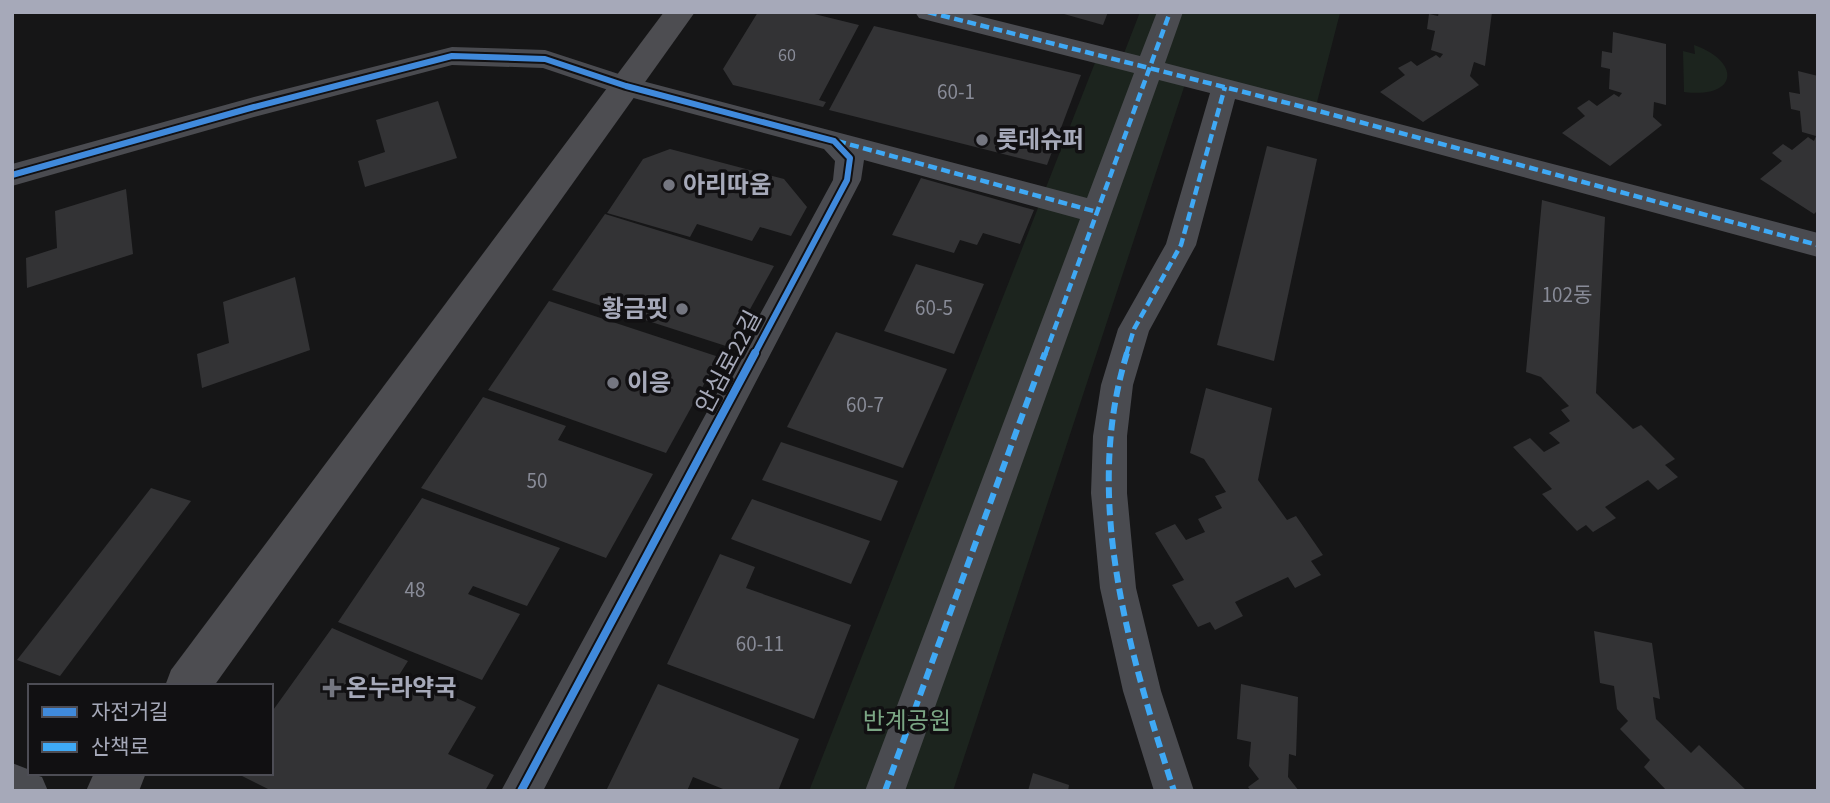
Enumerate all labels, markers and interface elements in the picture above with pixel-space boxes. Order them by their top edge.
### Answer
house number: 60 [778,43,796,68]
house number: 60-1 [937,77,975,107]
place label: 롯데슈퍼 [996,123,1084,158]
marker: 롯데슈퍼 [974,132,990,148]
place label: 아리따움 [683,168,771,203]
marker: 아리따움 [661,177,677,193]
house number: 102동 [1542,280,1592,310]
place label: 황금핏 [602,292,668,327]
house number: 60-5 [915,293,953,323]
marker: 황금핏 [674,301,690,317]
street label: 안심로22길 [687,304,771,420]
place label: 이응 [627,366,671,401]
marker: 이응 [605,375,621,391]
house number: 60-7 [846,390,884,420]
house number: 50 [527,466,547,496]
house number: 48 [405,575,425,605]
house number: 60-11 [736,629,784,659]
place label: 온누라약국 [346,671,456,706]
marker: 온누라약국 [324,680,340,696]
legend [28,684,273,775]
text: 자전거길 [91,697,168,727]
park label: 반계공원 [863,704,951,739]
text: 산책로 [91,732,149,762]

